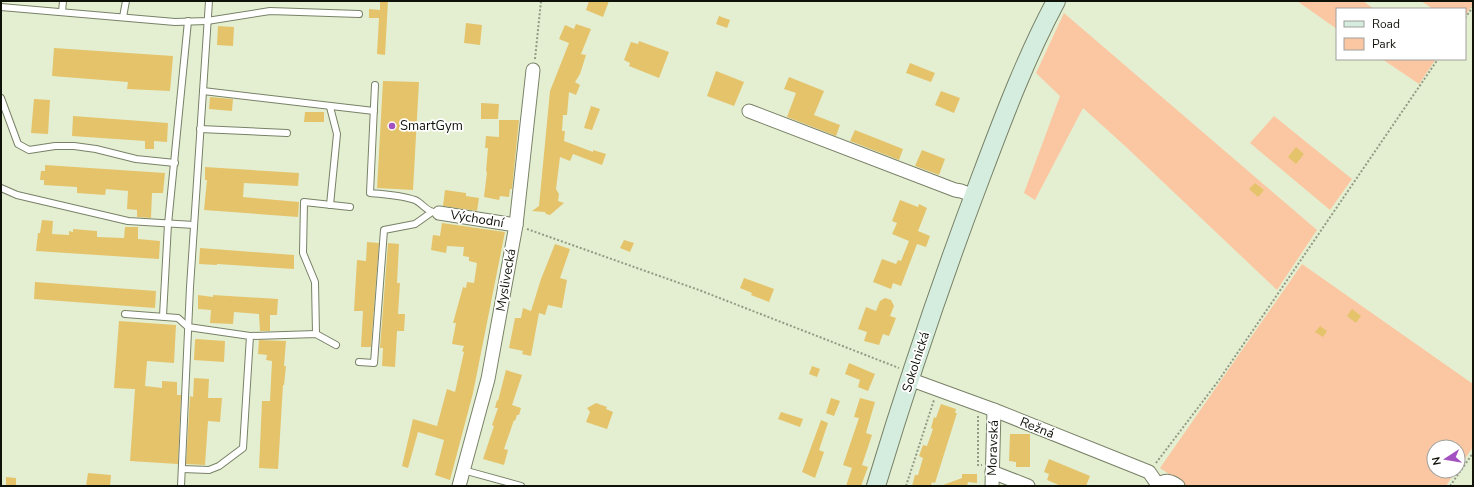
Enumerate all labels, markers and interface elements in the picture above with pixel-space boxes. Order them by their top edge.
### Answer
legend [1336,8,1466,60]
text: Road [1372,16,1400,32]
text: Park [1372,36,1397,52]
place label: SmartGym [400,117,463,135]
marker: SmartGym [387,121,397,131]
street label: Východní [448,206,506,232]
street label: Myslivecká [492,247,520,313]
street label: Sokolnická [898,330,934,394]
street label: Režná [1017,413,1057,443]
street label: Moravská [983,420,1003,476]
north arrow [1426,439,1466,479]
text: N [1429,455,1445,467]

